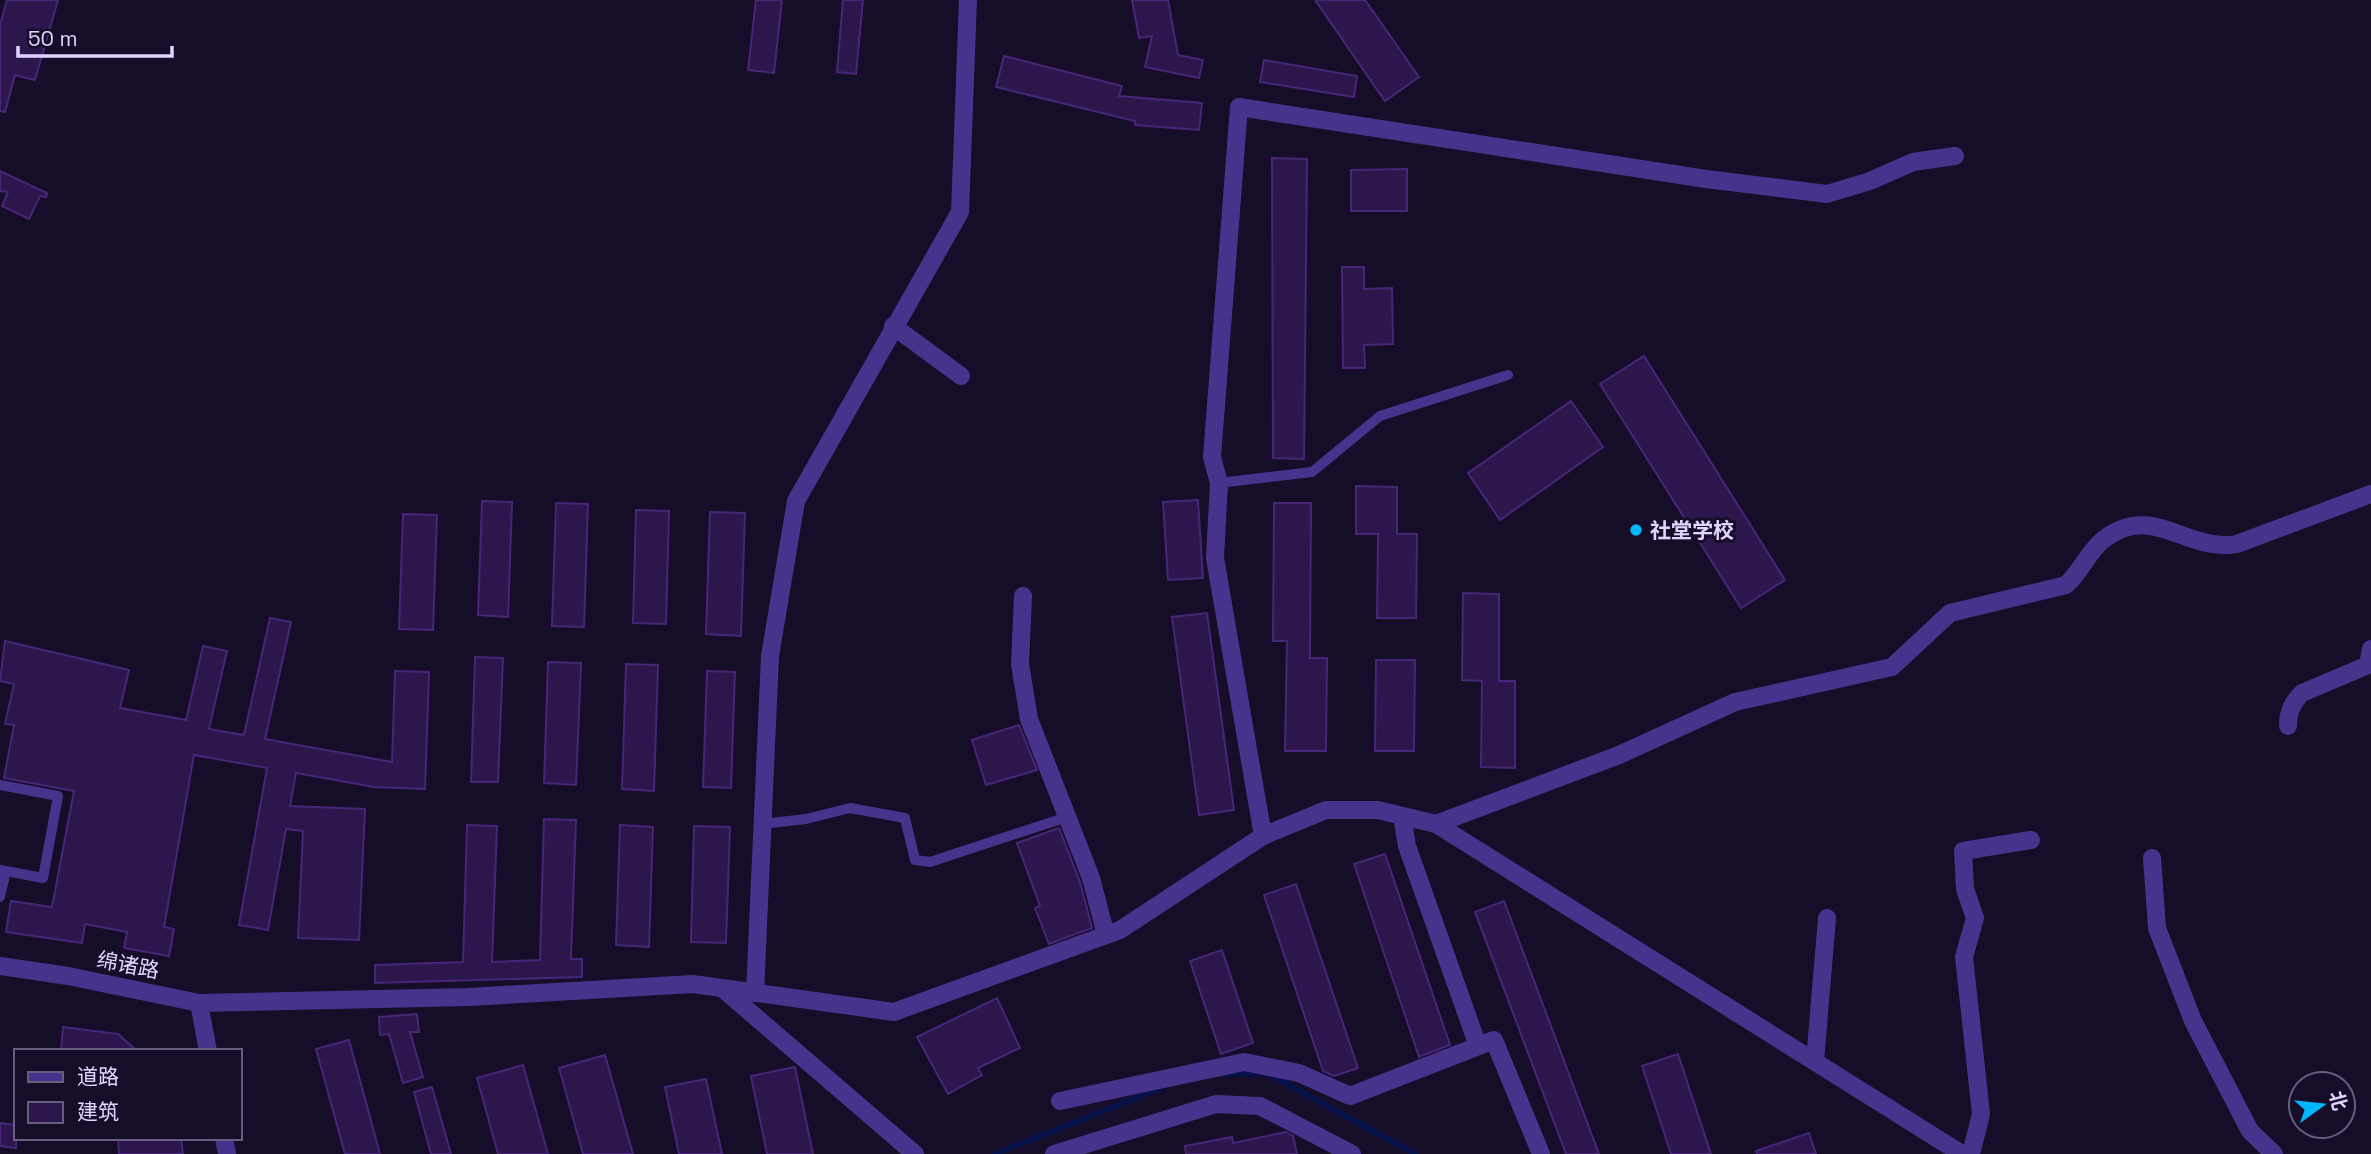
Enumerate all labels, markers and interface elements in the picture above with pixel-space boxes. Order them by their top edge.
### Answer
scale bar [18,14,172,58]
text: 50 m [28,25,78,52]
place label: 社堂学校 [1650,517,1734,544]
marker: 社堂学校 [1628,522,1644,538]
street label: 绵诸路 [95,946,161,984]
legend [14,1049,242,1140]
text: 道路 [77,1063,119,1090]
north arrow [2287,1070,2357,1140]
text: 北 [2323,1088,2352,1113]
text: 建筑 [77,1098,119,1125]

